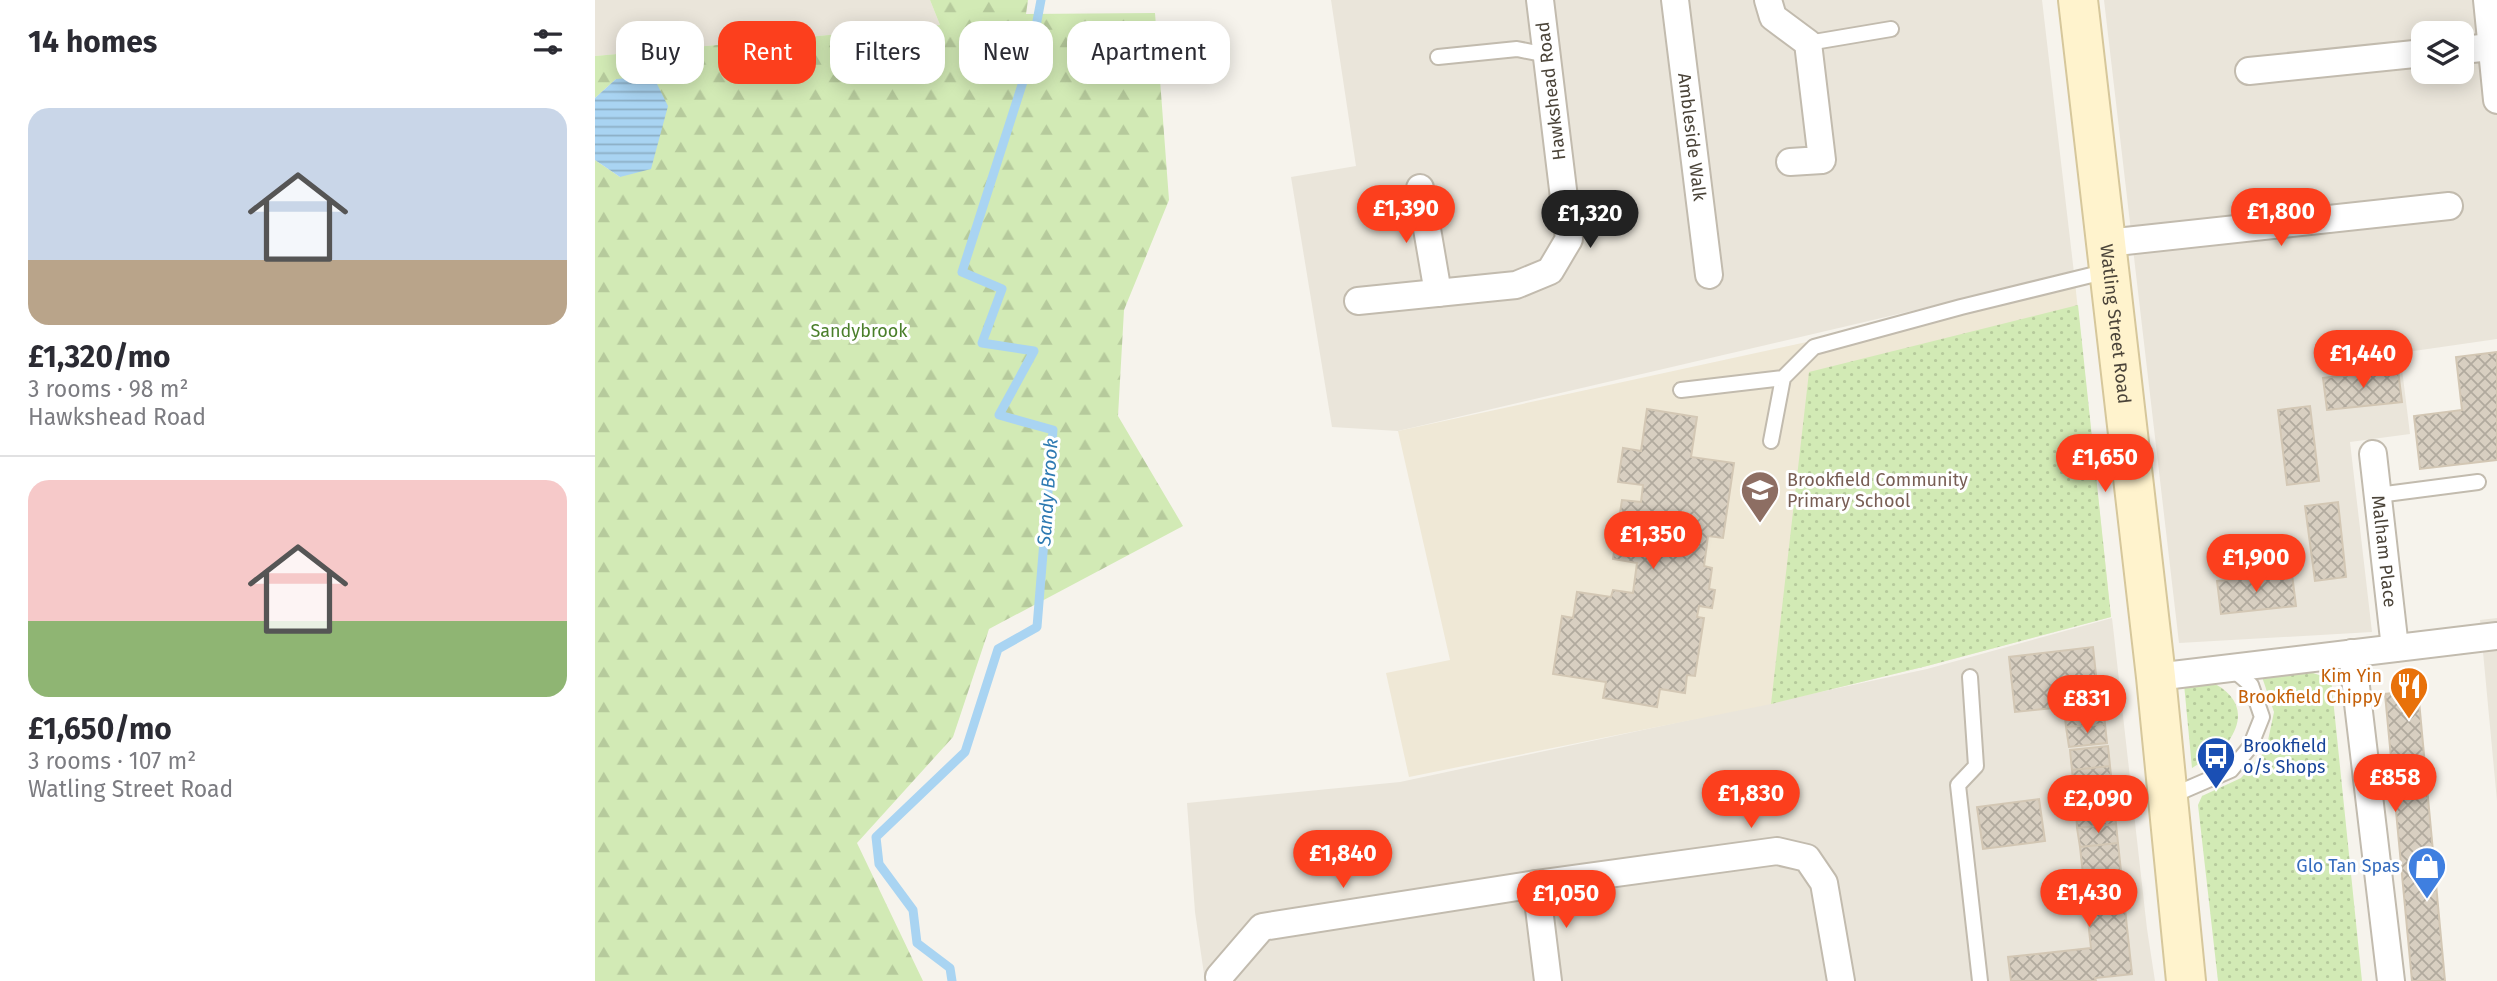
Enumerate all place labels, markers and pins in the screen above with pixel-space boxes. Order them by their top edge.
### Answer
pin: £1,390 [1349,186,1463,245]
pin: £1,800 [2224,188,2338,248]
pin: £1,320 [1533,190,1647,250]
pin: £1,440 [2306,330,2420,390]
pin: £1,650 [2048,434,2162,494]
school or university icon: Brookfield Community Primary School [1739,469,1781,524]
place label: Brookfield Community Primary School [1787,469,1968,512]
pin: £1,350 [1596,512,1710,571]
pin: £1,900 [2199,534,2313,594]
place label: Kim Yin Brookfield Chippy [2238,665,2382,708]
restaurant icon: Kim Yin Brookfield Chippy [2388,665,2430,720]
pin: £831 [2046,676,2128,735]
bus stop icon: Brookfield o/s Shops [2195,735,2237,790]
place label: Brookfield o/s Shops [2243,735,2327,778]
pin: £858 [2354,754,2436,814]
pin: £1,830 [1694,770,1808,830]
pin: £2,090 [2041,776,2155,835]
pin: £1,840 [1286,830,1400,890]
shop icon: Glo Tan Spas [2406,845,2448,900]
place label: Glo Tan Spas [2296,855,2400,877]
pin: £1,050 [1509,870,1623,930]
pin: £1,430 [2032,870,2146,929]

